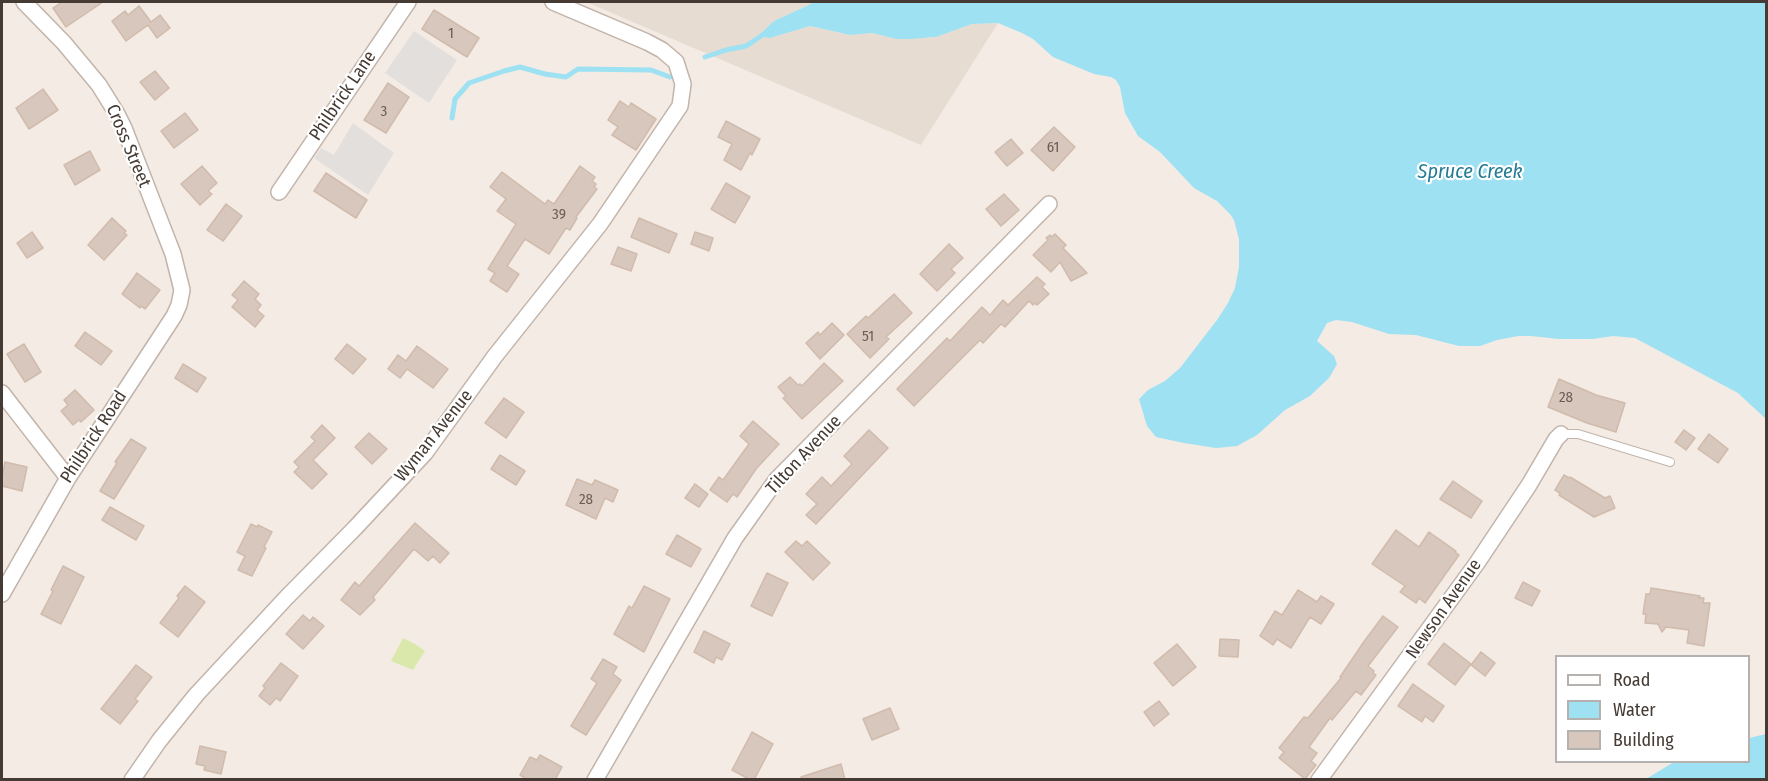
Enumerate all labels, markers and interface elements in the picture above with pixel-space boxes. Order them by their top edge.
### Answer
house number: 1 [448,25,454,43]
street label: Philbrick Lane [305,47,381,145]
street label: Cross Street [101,101,155,191]
house number: 3 [381,103,387,121]
house number: 61 [1047,139,1059,157]
water label: Spruce Creek [1418,160,1522,184]
house number: 39 [552,206,566,224]
house number: 51 [862,328,874,346]
street label: Wyman Avenue [390,386,478,486]
street label: Philbrick Road [56,387,132,487]
house number: 28 [1559,389,1573,407]
street label: Tilton Avenue [762,411,846,499]
house number: 28 [579,491,593,509]
street label: Newson Avenue [1402,555,1486,663]
legend [1555,655,1750,763]
text: Road [1613,669,1650,691]
text: Water [1613,699,1656,721]
text: Building [1613,729,1674,751]

